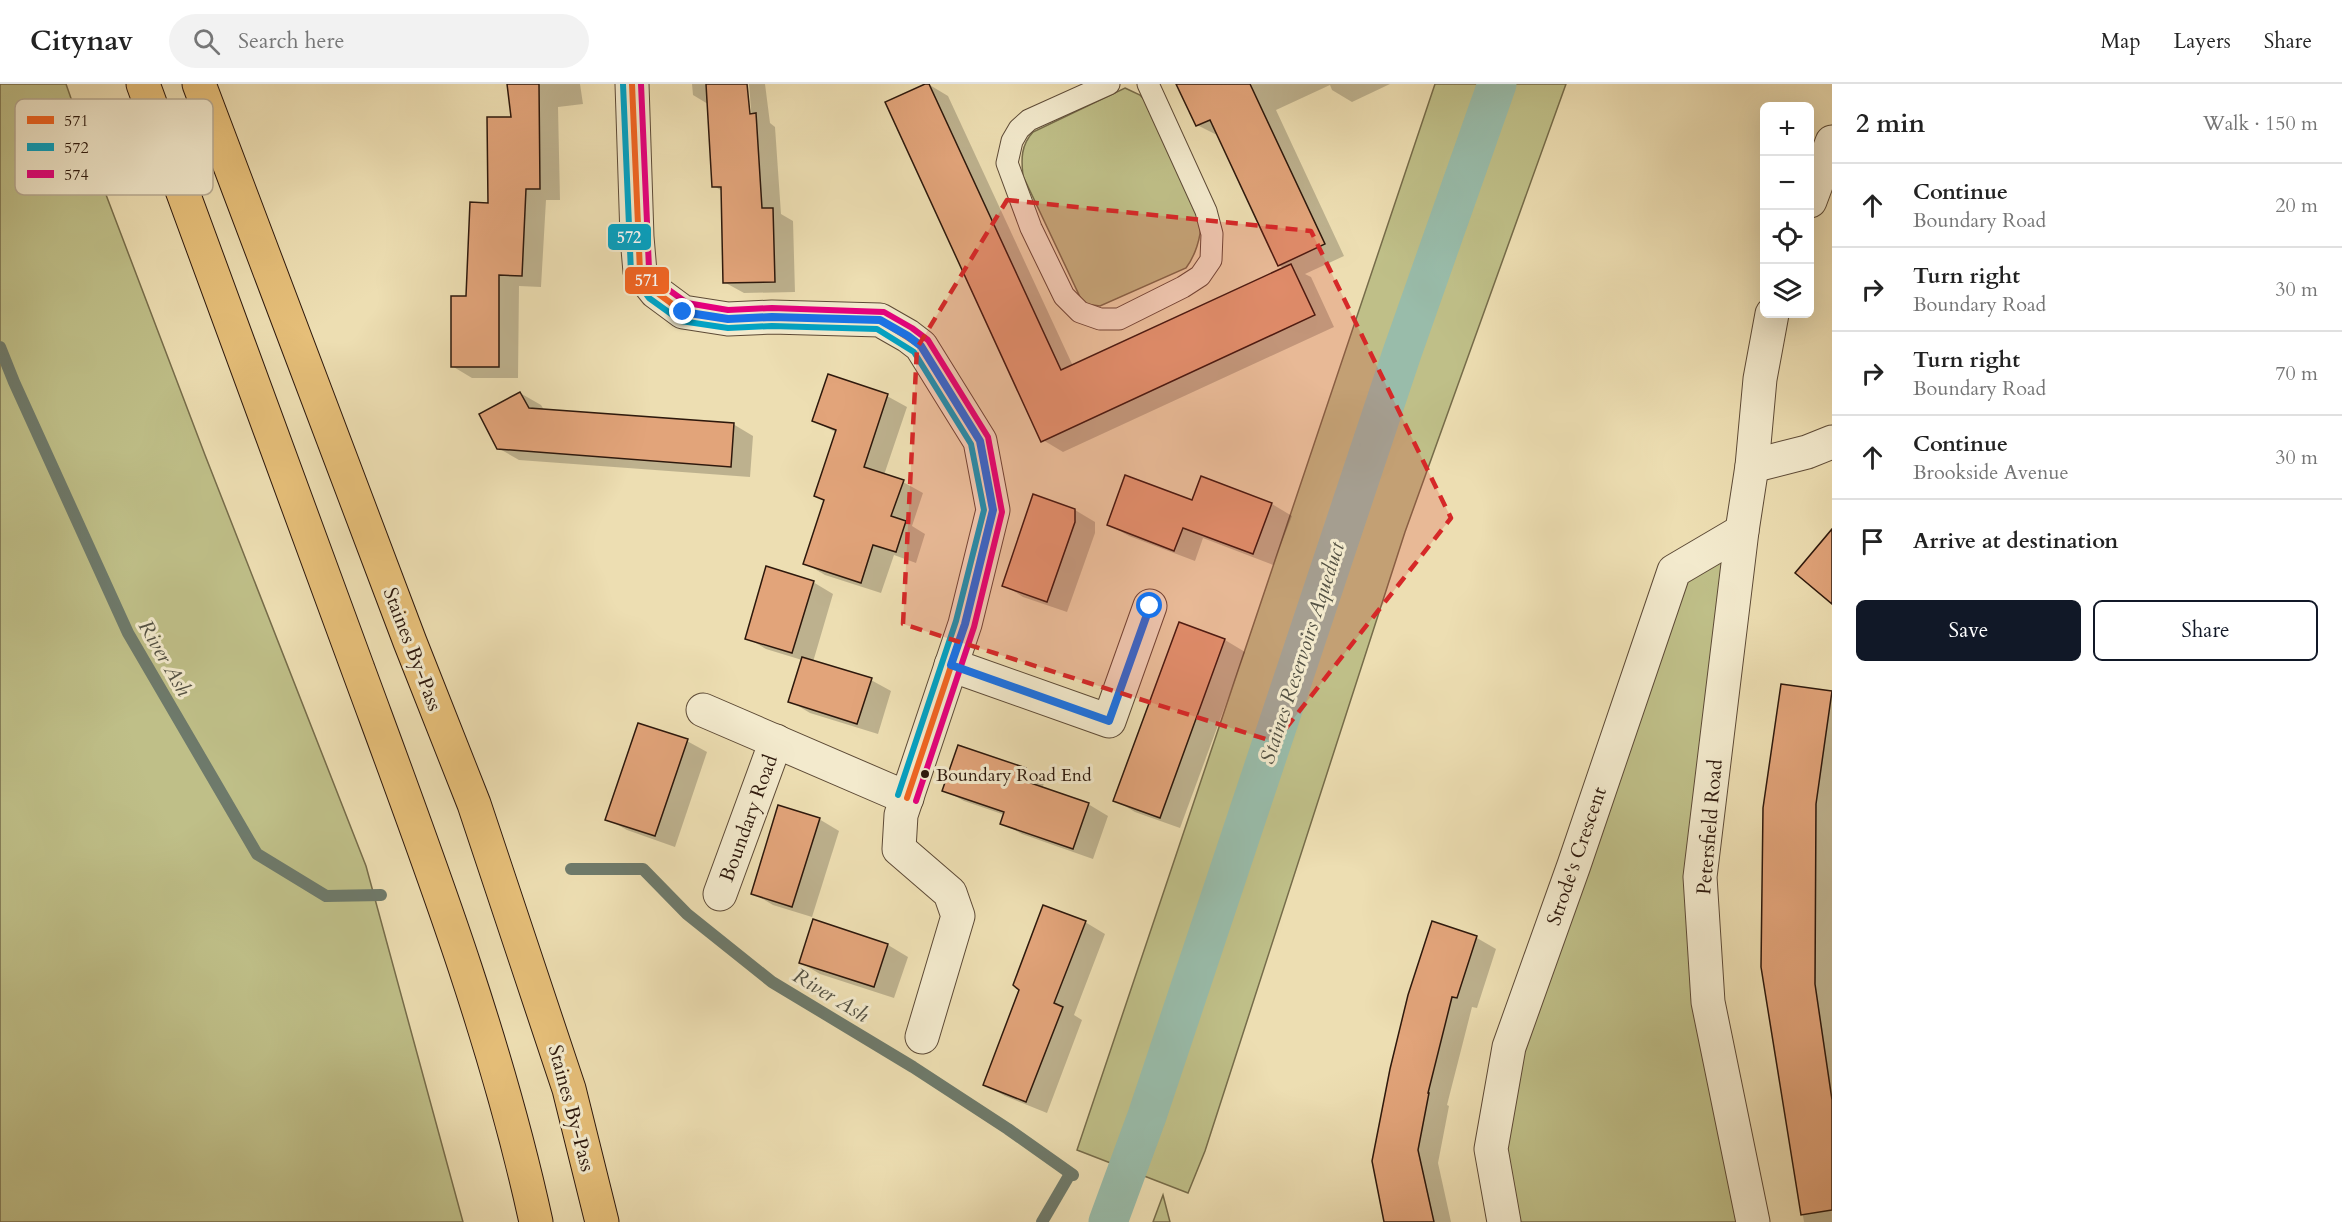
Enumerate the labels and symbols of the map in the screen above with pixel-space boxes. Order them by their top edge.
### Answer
legend [15,99,213,195]
text: 571 [64,110,89,132]
text: 572 [64,137,89,159]
text: 574 [64,164,89,186]
line badge: 572 [607,223,652,251]
text: 572 [617,227,641,249]
line badge: 571 [624,266,670,295]
text: 571 [635,270,659,292]
route end [669,298,695,324]
water label: Staines Reservoirs Aqueduct [1253,538,1352,768]
street label: Staines By-Pass [377,584,448,715]
route start [1136,592,1162,618]
water label: River Ash [131,615,198,702]
street label: Boundary Road [713,751,784,885]
street label: Petersfield Road [1690,758,1729,896]
place label: Boundary Road End [936,763,1092,788]
marker: Boundary Road End [919,768,931,780]
street label: Strode's Crescent [1540,783,1613,929]
water label: River Ash [787,961,874,1029]
street label: Staines By-Pass [542,1042,601,1174]

